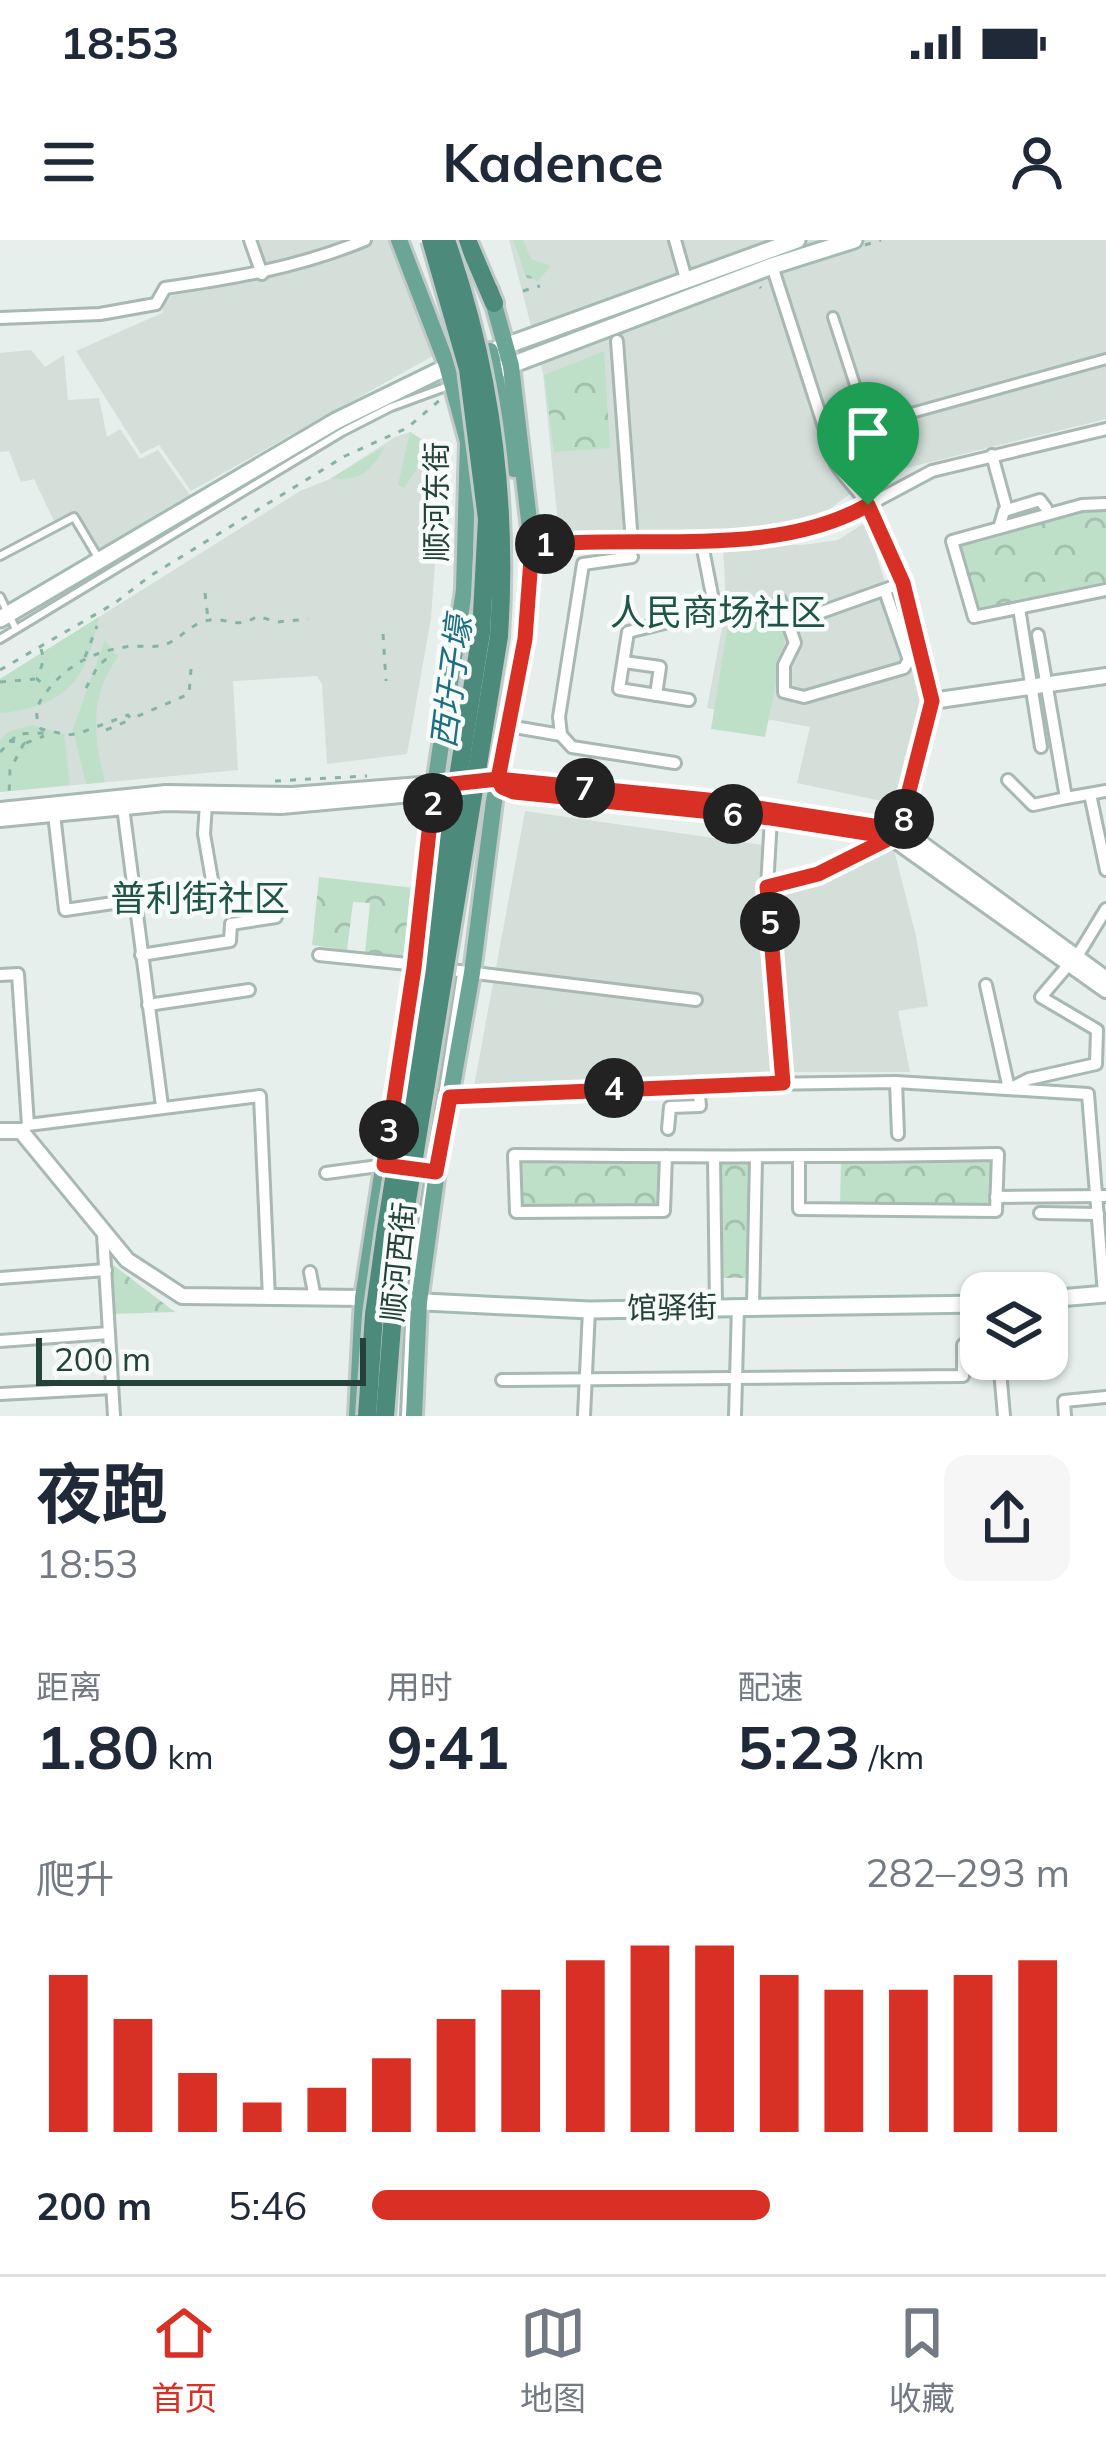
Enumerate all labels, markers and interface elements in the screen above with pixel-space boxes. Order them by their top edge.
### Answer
text: 18:53 [60,14,179,70]
text: Kadence [442,128,664,196]
icon: menu [36,129,102,195]
icon: person [1004,129,1070,195]
pin [817,382,919,505]
icon: arrive [835,400,901,466]
street label: 顺河东街 [417,442,455,562]
pin: 1 [515,514,575,574]
text: 1 [535,523,555,564]
district label: 人民商场社区 [610,589,826,634]
water label: 西圩子壕 [422,609,480,750]
pin: 7 [555,758,615,818]
text: 7 [575,767,595,808]
pin: 2 [403,773,463,833]
text: 2 [423,782,443,823]
pin: 6 [703,784,763,844]
pin: 8 [874,789,934,849]
text: 6 [723,793,743,834]
text: 8 [894,798,914,839]
district label: 普利街社区 [110,875,290,920]
pin: 5 [740,892,800,952]
text: 5 [760,901,780,942]
pin: 4 [584,1058,644,1118]
text: 4 [604,1067,624,1108]
pin: 3 [359,1100,419,1160]
text: 3 [379,1109,399,1150]
street label: 顺河西街 [373,1200,423,1324]
map controls [960,1272,1068,1380]
button: layers [960,1272,1068,1380]
street label: 馆驿街 [627,1287,717,1327]
scale bar [36,1332,366,1385]
text: 200 m [54,1338,151,1379]
text: 夜跑 [36,1452,168,1535]
button: share [944,1455,1070,1581]
text: 18:53 [36,1539,139,1588]
text: 距离 [36,1666,102,1707]
text: 用时 [387,1666,453,1707]
text: 配速 [737,1666,803,1707]
text: 1.80 [36,1709,159,1784]
text: 9:41 [387,1709,510,1784]
text: 5:23 [737,1709,860,1784]
text: km [159,1736,213,1777]
text: /km [860,1736,924,1777]
text: 282–293 m [865,1848,1070,1897]
text: 爬升 [36,1854,114,1903]
text: 200 m [36,2181,152,2230]
text: 5:46 [228,2181,307,2230]
tab: 首页 [151,2300,217,2420]
tab: 地图 [520,2300,586,2420]
tab: 收藏 [889,2300,955,2420]

